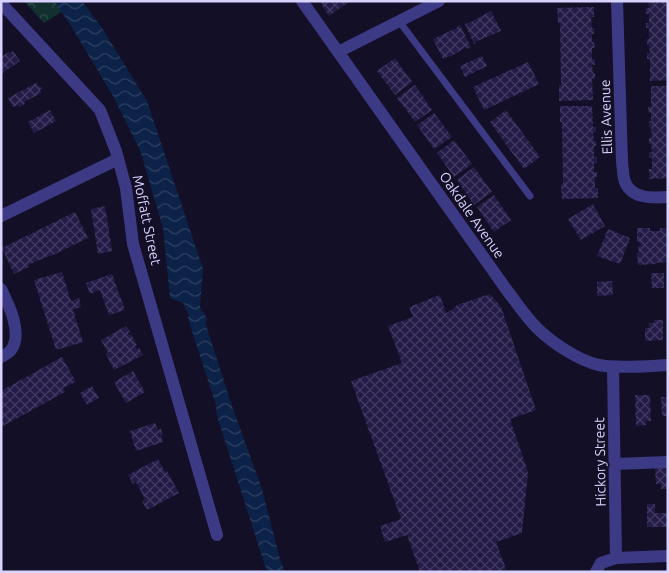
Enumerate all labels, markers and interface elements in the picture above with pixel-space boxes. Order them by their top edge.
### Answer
street label: Ellis Avenue [597,79,615,155]
street label: Oakdale Avenue [436,169,508,261]
street label: Moffatt Street [130,174,164,267]
street label: Hickory Street [591,417,609,507]

